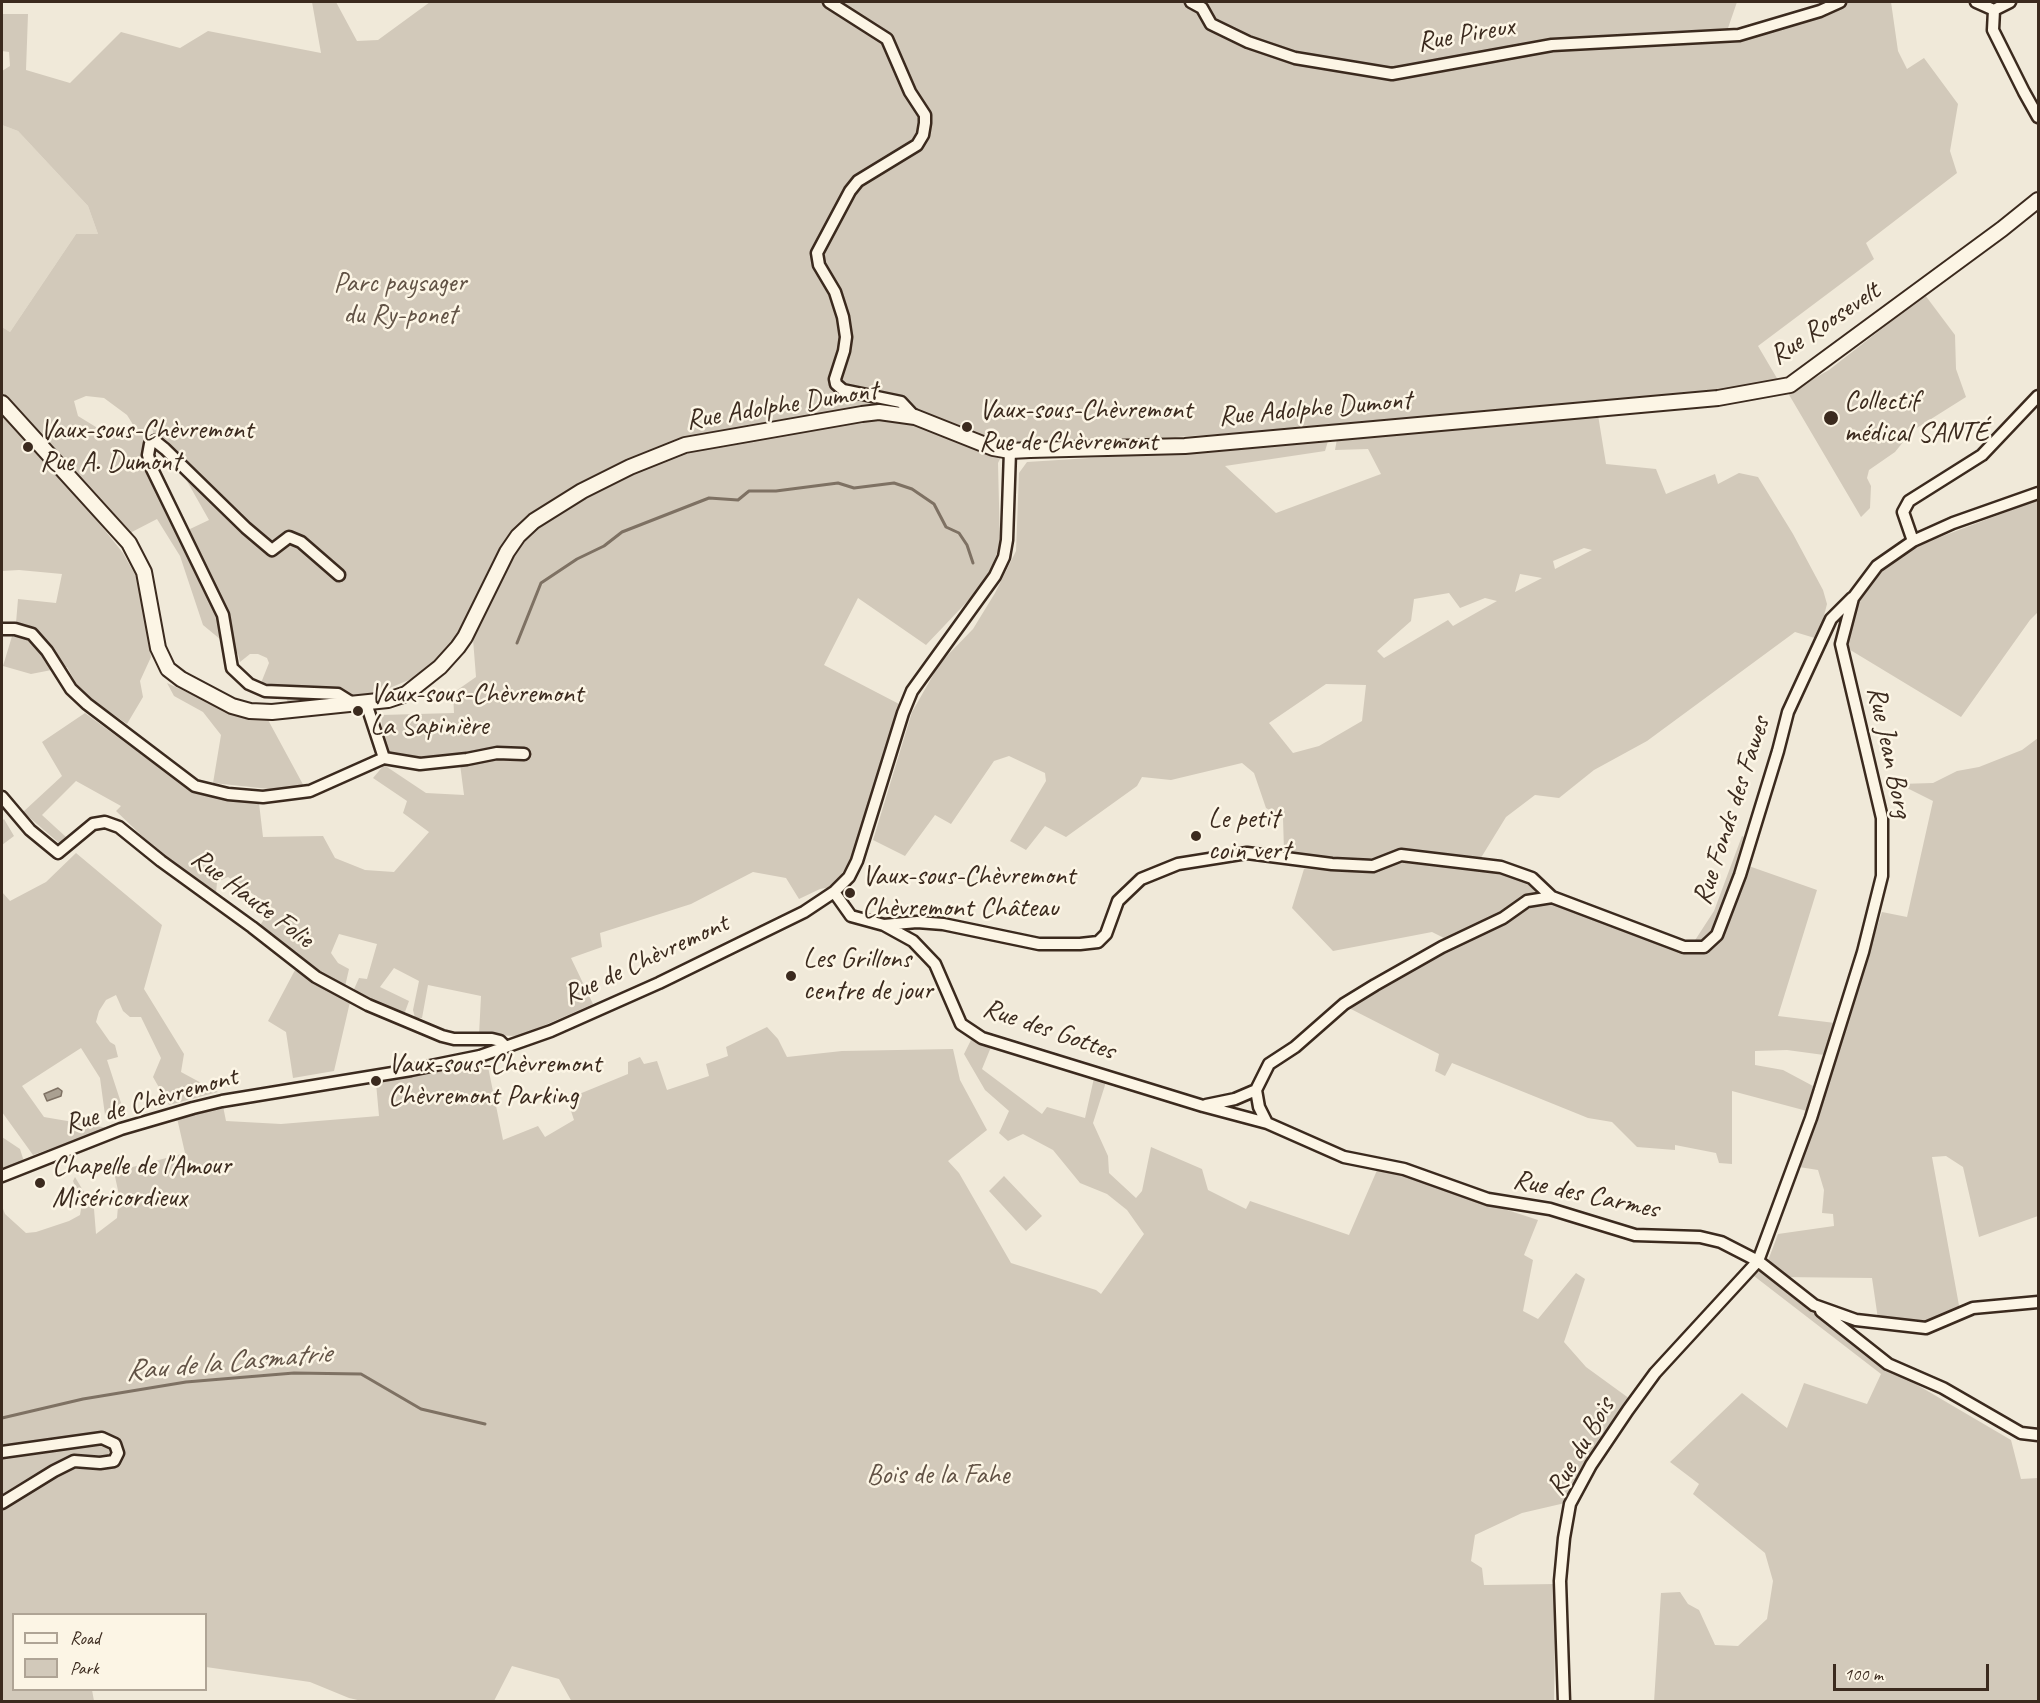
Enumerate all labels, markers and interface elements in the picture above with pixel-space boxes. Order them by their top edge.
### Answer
street label: Rue Pireux [1415,10,1517,60]
park label: Parc paysager du Ry-ponet [333,267,467,333]
street label: Rue Roosevelt [1763,275,1887,373]
street label: Rue Adolphe Dumont [684,374,880,438]
street label: Rue Adolphe Dumont [1217,384,1413,434]
place label: Collectif médical SANTÉ [1844,385,1989,451]
place label: Vaux-sous-Chèvremont Rue de Chèvremont [979,394,1192,460]
marker: Collectif médical SANTÉ [1822,409,1840,427]
place label: Vaux-sous-Chèvremont Rue A. Dumont [40,414,253,480]
marker: Vaux-sous-Chèvremont Rue de Chèvremont [960,420,974,434]
marker: Vaux-sous-Chèvremont Rue A. Dumont [21,440,35,454]
place label: Vaux-sous-Chèvremont La Sapinière [370,678,583,744]
street label: Rue Jean Borg [1859,684,1919,820]
marker: Vaux-sous-Chèvremont La Sapinière [351,704,365,718]
street label: Rue Fonds des Fawes [1686,713,1778,909]
place label: Le petit coin vert [1208,803,1290,869]
marker: Le petit coin vert [1189,829,1203,843]
street label: Rue Haute Folie [184,842,320,956]
place label: Vaux-sous-Chèvremont Chèvremont Château [862,860,1075,926]
marker: Vaux-sous-Chèvremont Chèvremont Château [843,886,857,900]
street label: Rue de Chèvremont [558,907,734,1013]
place label: Les Grillons centre de jour [803,943,933,1009]
marker: Les Grillons centre de jour [784,969,798,983]
street label: Rue des Gottes [978,992,1120,1068]
place label: Vaux-sous-Chèvremont Chèvremont Parking [388,1048,601,1114]
street label: Rue de Chèvremont [61,1060,241,1142]
marker: Vaux-sous-Chèvremont Chèvremont Parking [369,1074,383,1088]
place label: Chapelle de l'Amour Miséricordieux [52,1150,231,1216]
street label: Rue des Carmes [1510,1163,1662,1227]
marker: Chapelle de l'Amour Miséricordieux [33,1176,47,1190]
water label: Rau de la Casmatrie [124,1336,332,1390]
street label: Rue du Bois [1540,1392,1622,1502]
park label: Bois de la Fahe [867,1459,1009,1493]
legend [12,1613,207,1691]
text: Road [70,1627,100,1649]
scale bar [1836,1652,1992,1690]
text: Park [70,1657,99,1679]
text: 100 m [1844,1663,1883,1685]

